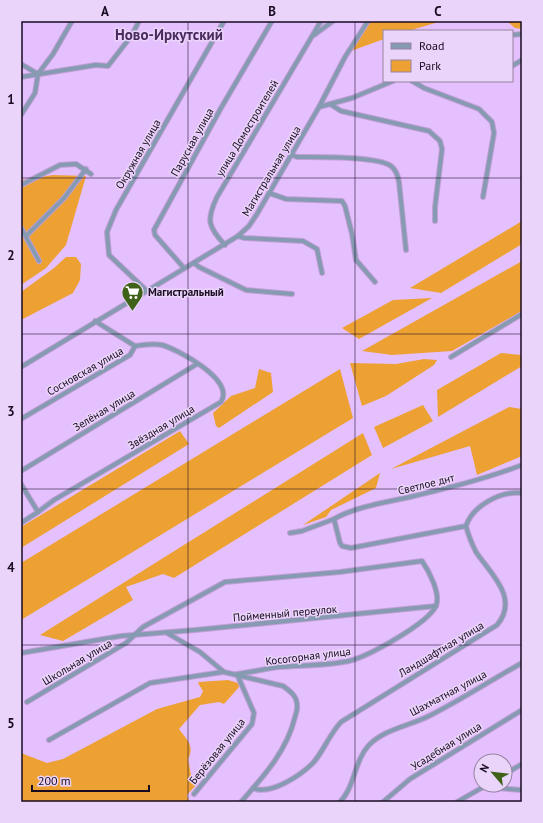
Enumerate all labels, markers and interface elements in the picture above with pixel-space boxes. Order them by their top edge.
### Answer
text: A [101,3,109,20]
text: B [268,3,276,20]
text: C [434,3,442,20]
district label: Ново-Иркутский [115,25,223,44]
legend [383,30,513,82]
text: Road [419,38,444,53]
text: Park [419,58,441,73]
street label: улица Домостроителей [213,77,281,179]
text: 1 [7,91,15,108]
street label: Парусная улица [167,105,217,179]
street label: Окружная улица [112,116,164,192]
street label: Магистральная улица [238,123,304,219]
text: 2 [7,247,15,264]
supermarket icon: Магистральный [119,279,145,312]
place label: Магистральный [148,285,224,299]
street label: Сосновская улица [44,343,126,399]
street label: Зелёная улица [70,386,138,434]
street label: Звёздная улица [125,402,197,452]
text: 3 [7,403,15,420]
street label: Светлое днт [396,470,456,498]
text: 4 [7,559,15,576]
street label: Пойменный переулок [232,601,338,625]
street label: Ландшафтная улица [395,618,486,680]
street label: Школьная улица [40,636,114,688]
street label: Косогорная улица [265,644,351,668]
street label: Шахматная улица [407,667,489,719]
text: 5 [7,715,15,732]
street label: Берёзовая улица [186,715,248,787]
street label: Усадебная улица [408,719,484,773]
north arrow [473,753,513,793]
text: N [476,762,492,775]
scale bar [32,767,149,793]
text: 200 m [38,773,71,788]

